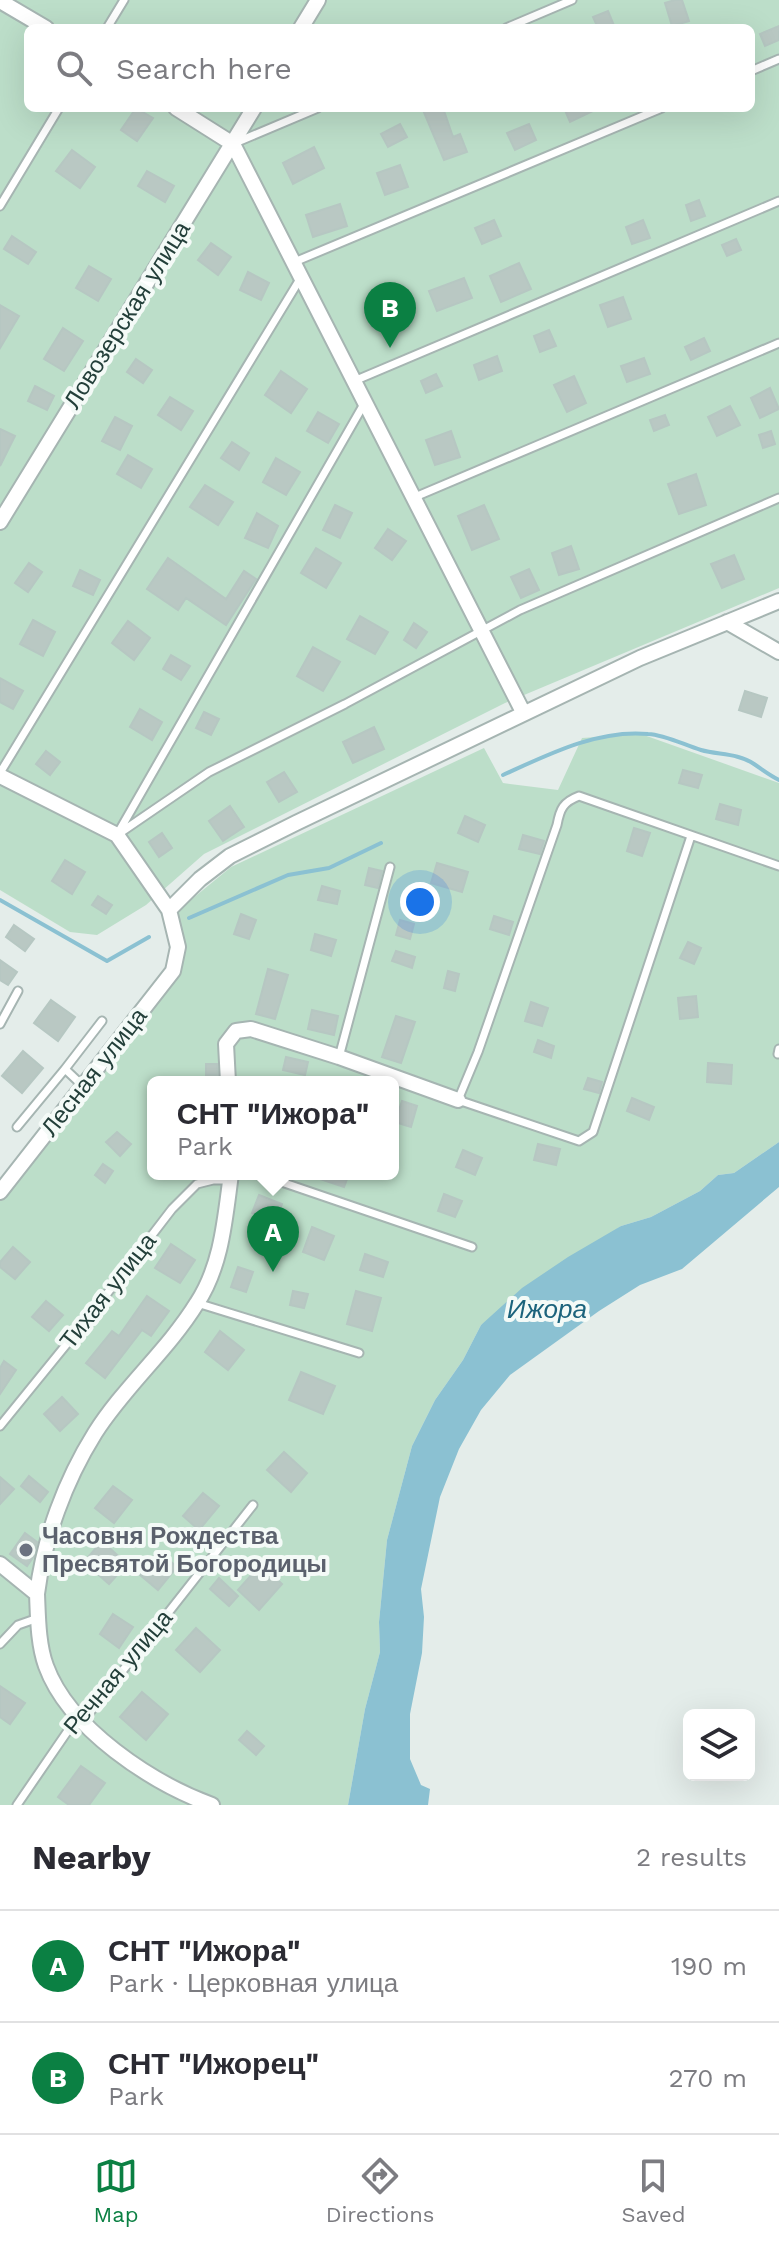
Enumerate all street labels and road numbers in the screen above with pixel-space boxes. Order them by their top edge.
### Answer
street label: Ловозерская улица [58,216,196,414]
street label: Лесная улица [35,1002,153,1142]
street label: Тихая улица [54,1227,162,1354]
street label: Речная улица [58,1604,179,1740]

